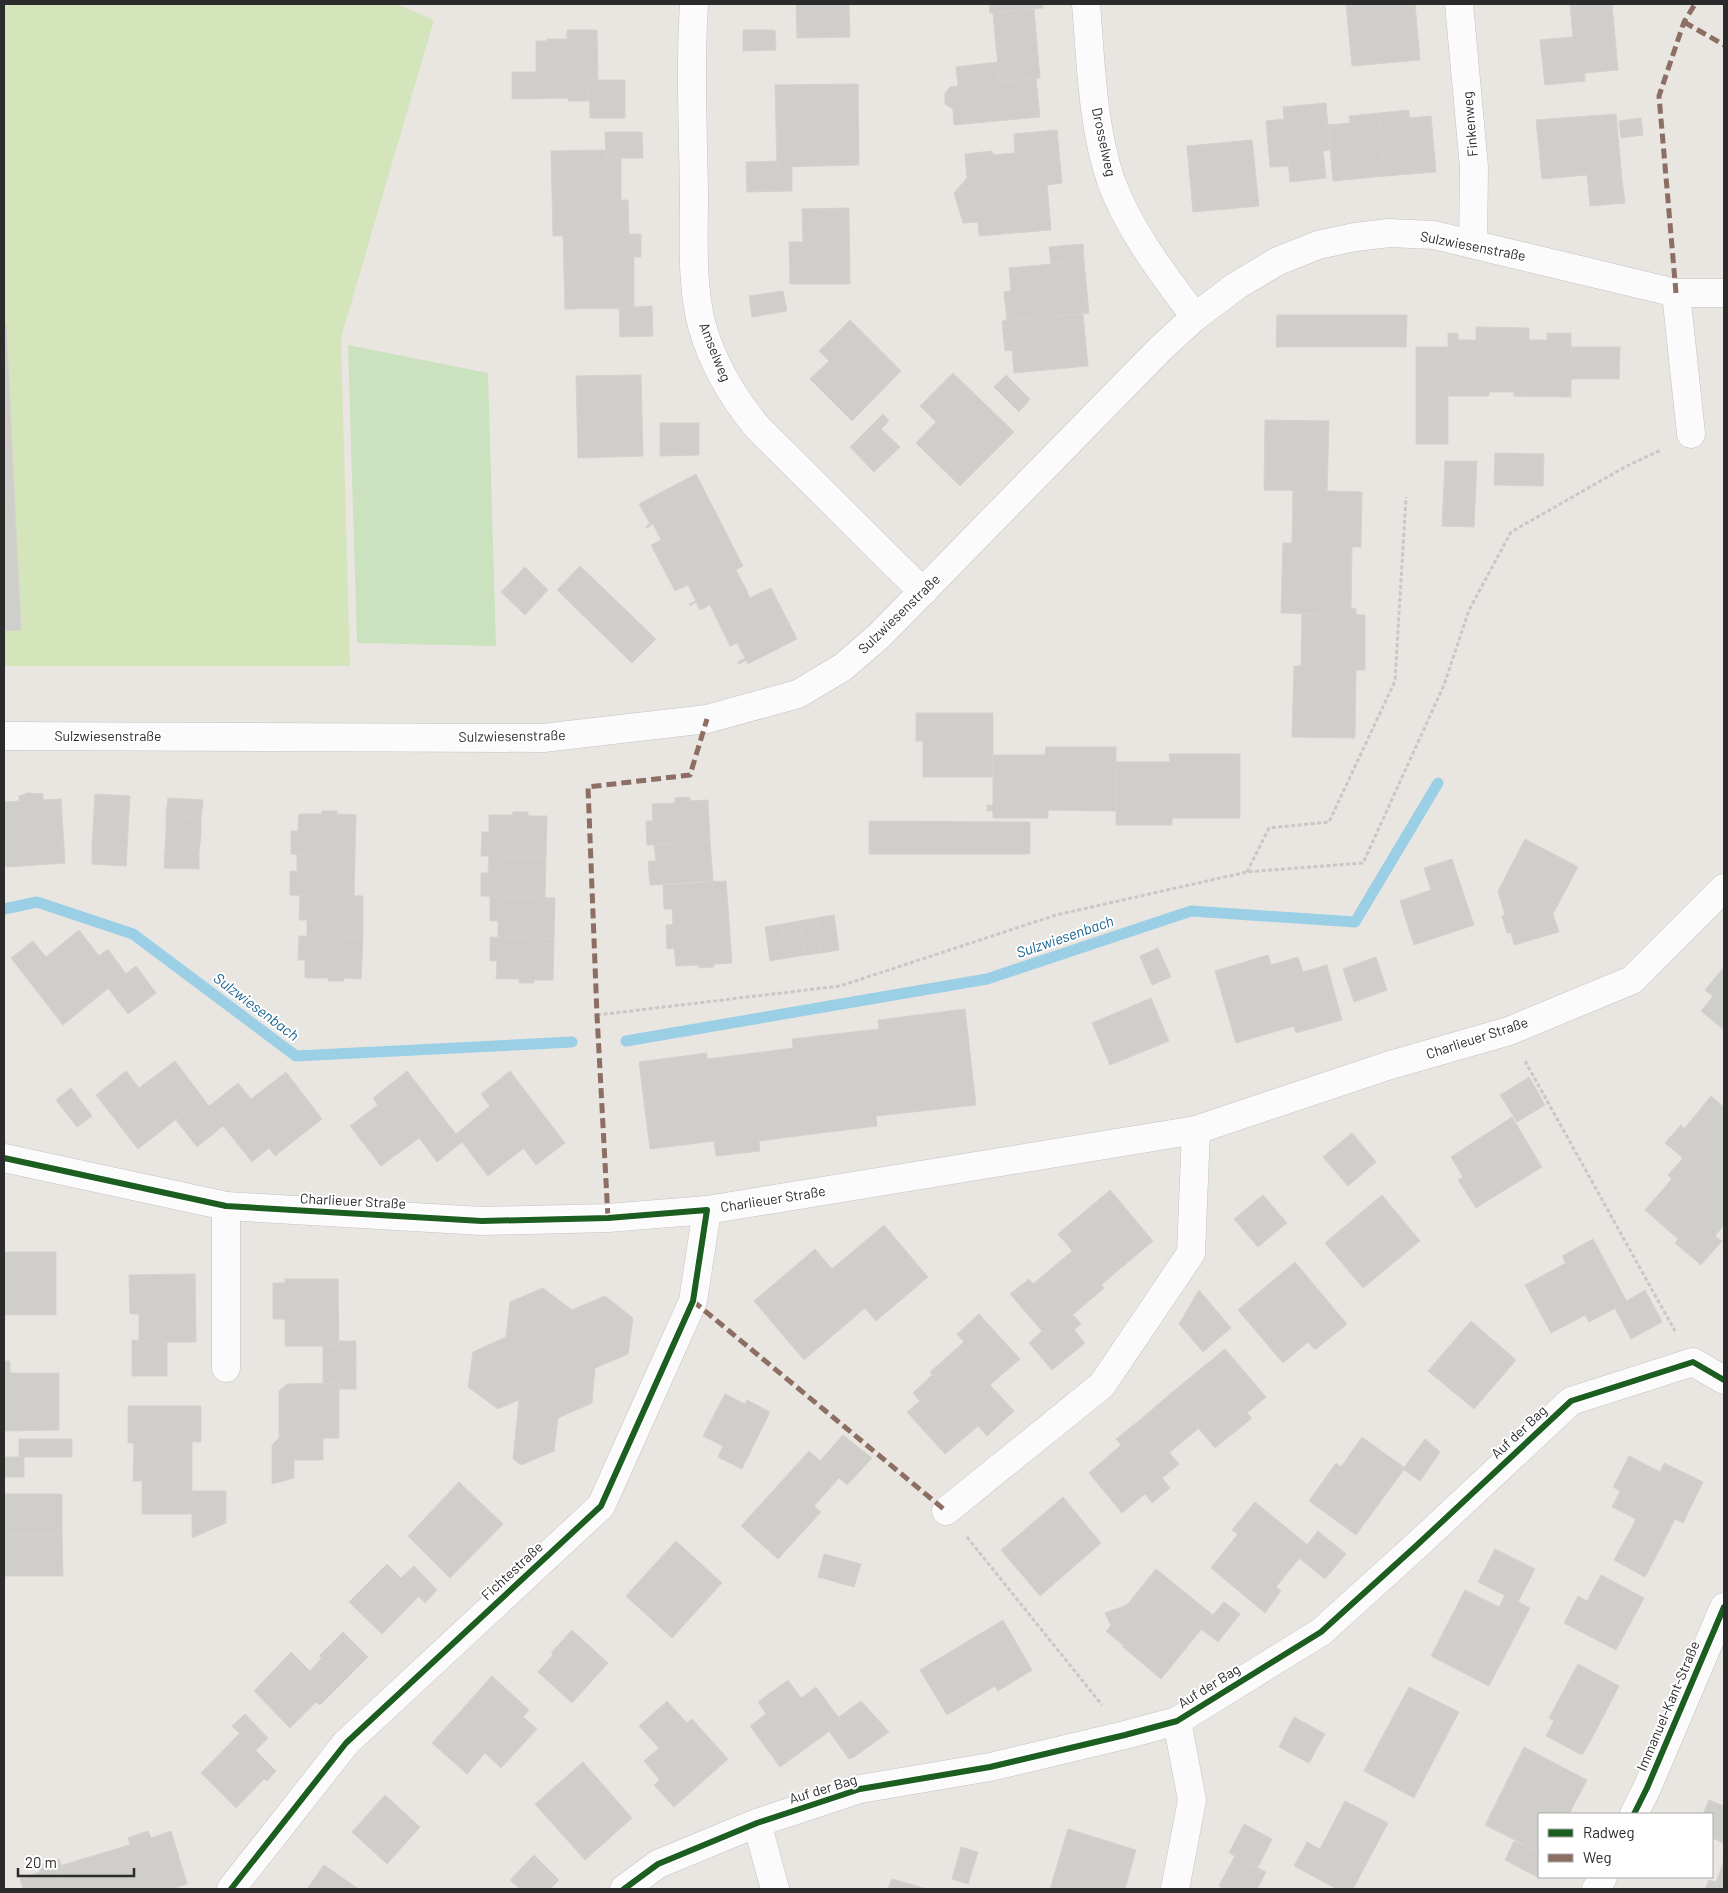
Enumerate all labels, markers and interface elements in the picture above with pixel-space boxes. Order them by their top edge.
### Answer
street label: Finkenweg [1458,91,1481,157]
street label: Drosselweg [1089,106,1120,178]
street label: Sulzwiesenstraße [1419,227,1527,264]
street label: Amselweg [696,320,735,384]
street label: Sulzwiesenstraße [854,570,943,657]
street label: Sulzwiesenstraße [458,726,566,745]
street label: Sulzwiesenstraße [54,727,162,744]
water label: Sulzwiesenbach [1014,911,1116,961]
water label: Sulzwiesenbach [211,968,303,1044]
street label: Charlieuer Straße [1424,1013,1530,1062]
street label: Charlieuer Straße [719,1182,827,1215]
street label: Charlieuer Straße [300,1189,406,1212]
street label: Auf der Bag [1487,1401,1550,1462]
street label: Fichtestraße [477,1538,546,1603]
street label: Immanuel-Kant-Straße [1632,1638,1703,1773]
street label: Auf der Bag [1174,1660,1243,1711]
street label: Auf der Bag [787,1770,859,1807]
legend [1538,1813,1713,1878]
text: Radweg [1583,1823,1635,1841]
scale bar [18,1846,134,1878]
text: Weg [1583,1848,1611,1866]
text: 20 m [25,1853,57,1871]

